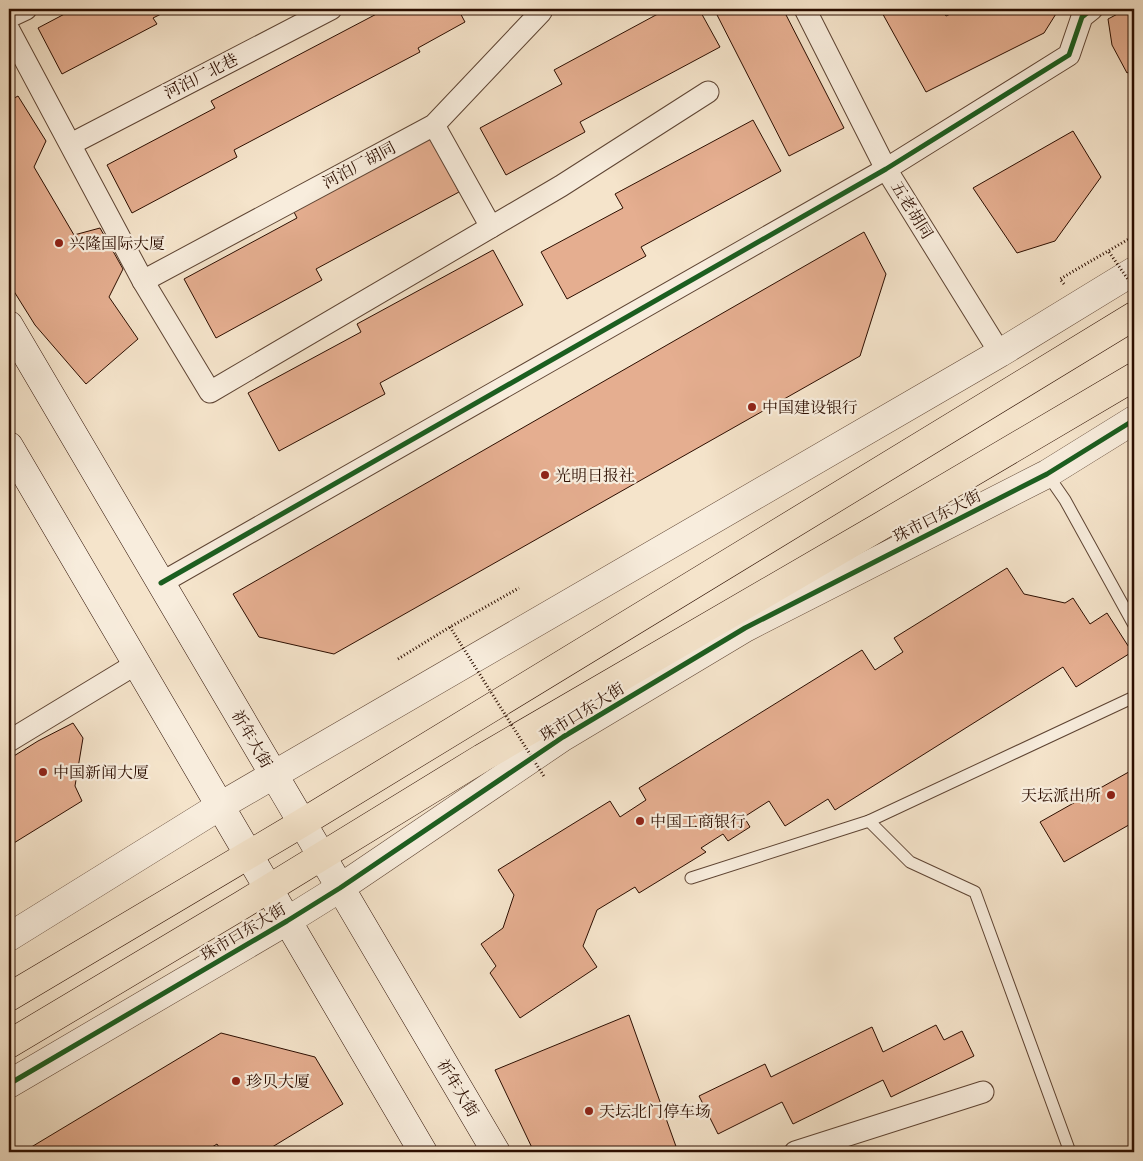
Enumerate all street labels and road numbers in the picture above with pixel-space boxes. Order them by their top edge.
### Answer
street label: 河泊厂北巷 [161,49,241,103]
street label: 河泊厂胡同 [319,138,399,192]
street label: 五老胡同 [887,178,937,242]
street label: 珠市口东大街 [890,486,984,546]
street label: 珠市口东大街 [536,679,628,745]
street label: 祈年大街 [228,707,276,771]
street label: 珠市口东大街 [197,899,289,965]
street label: 祈年大街 [433,1056,483,1120]

